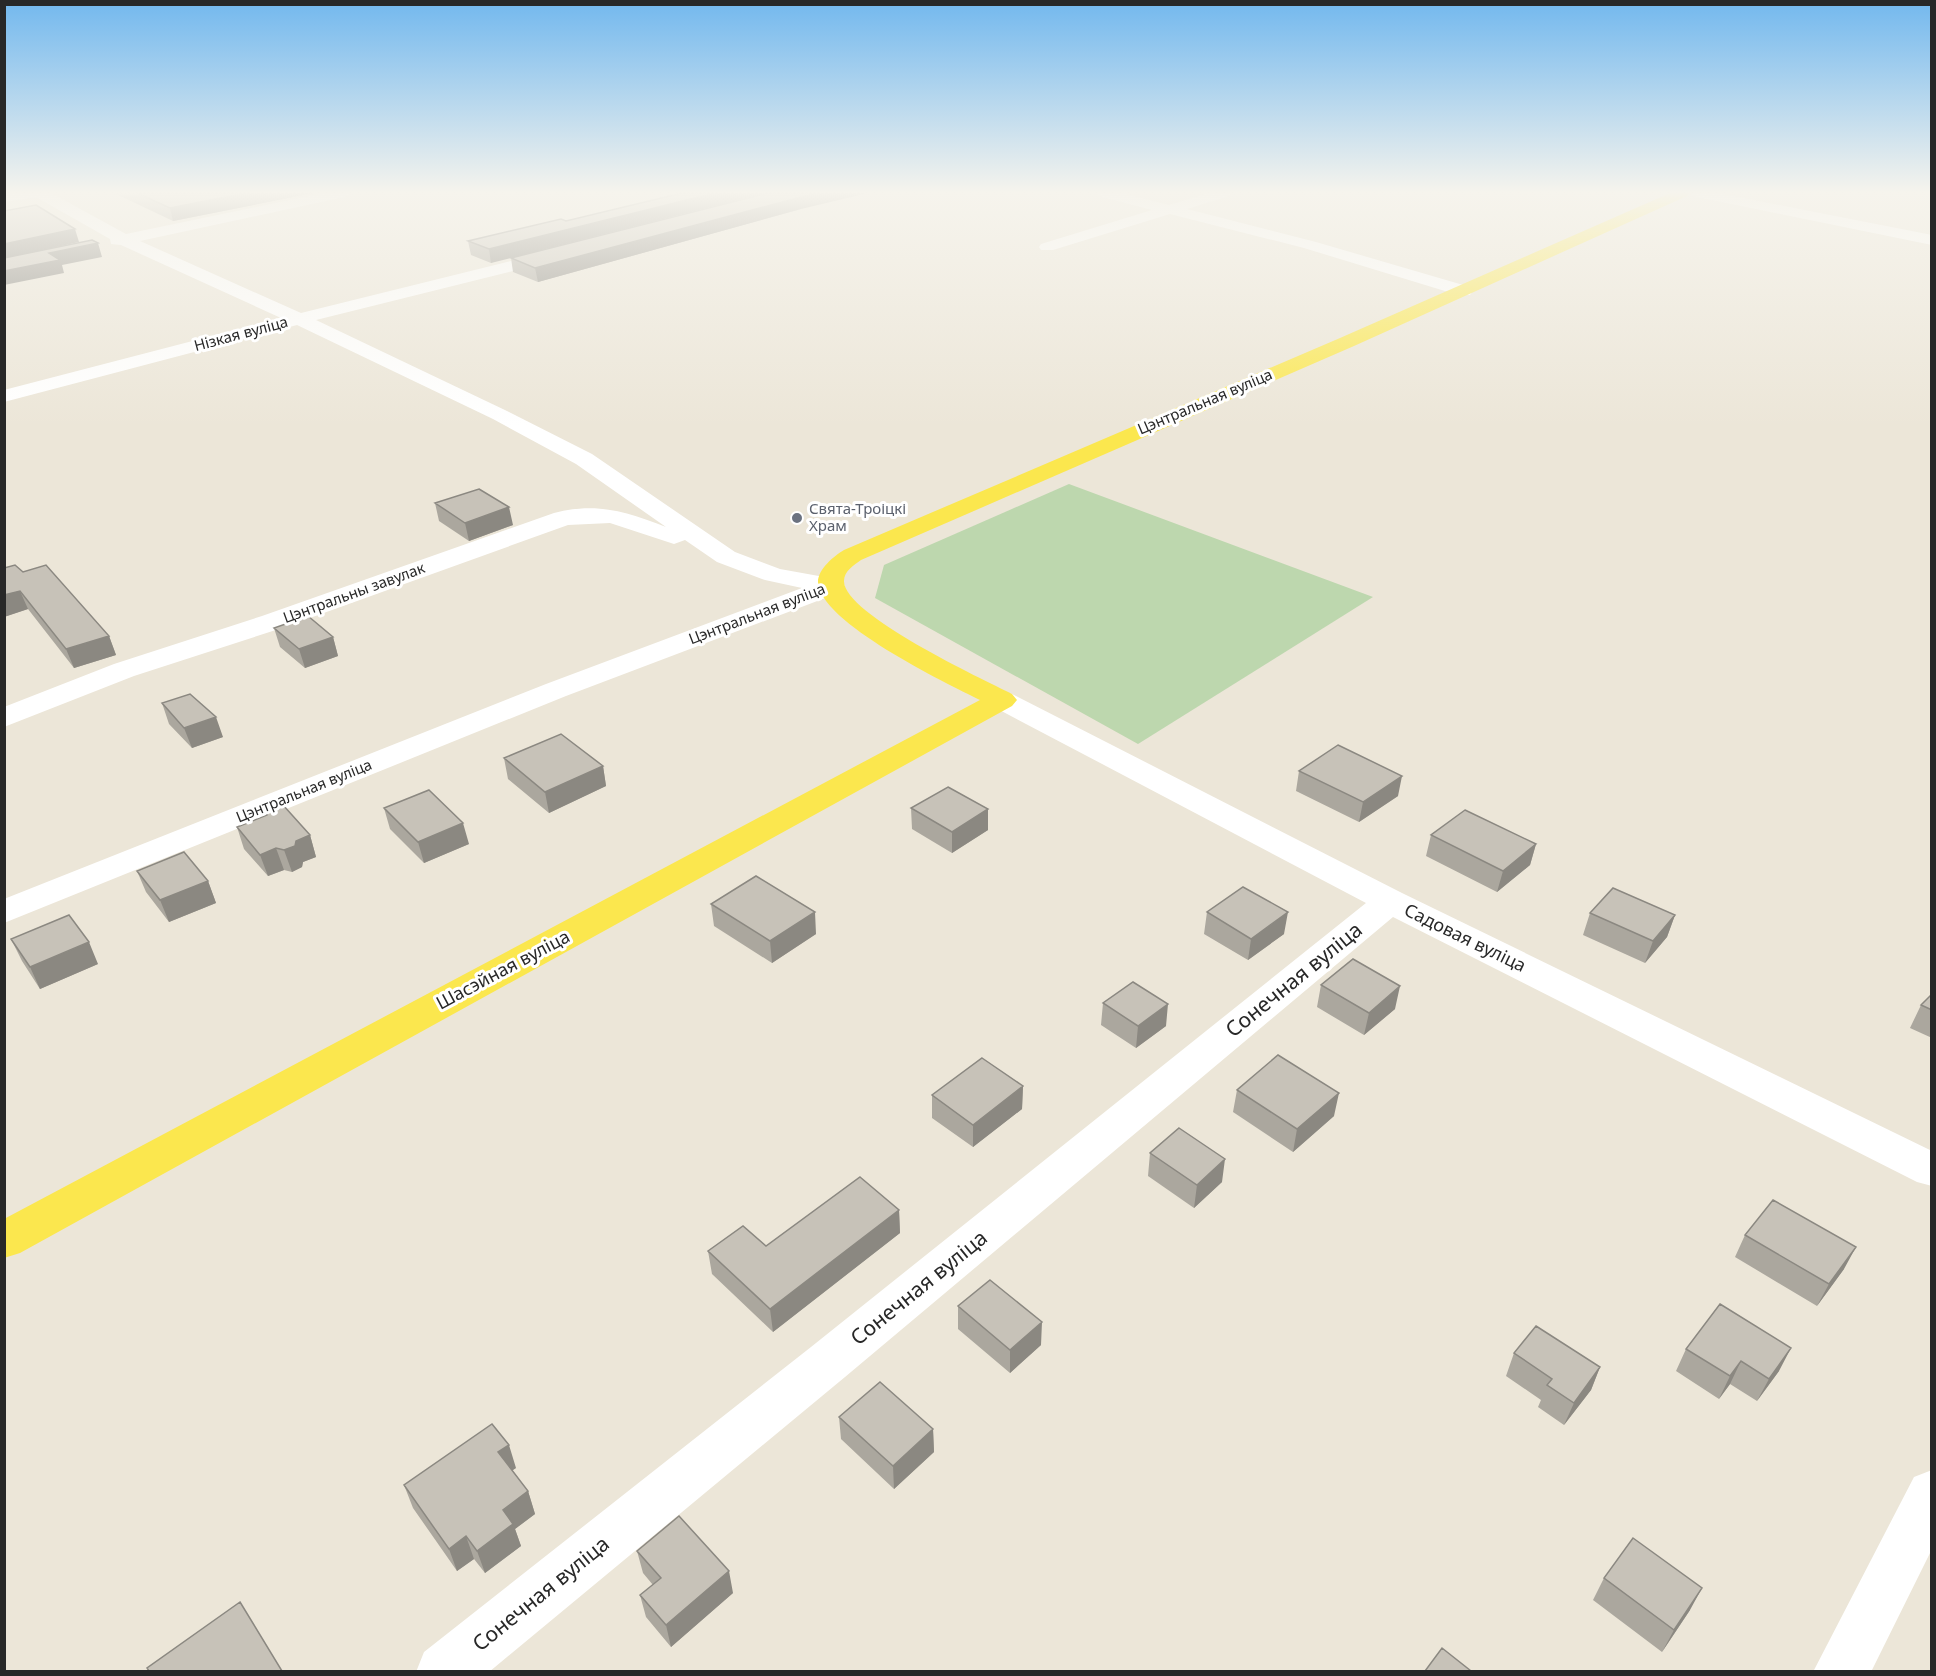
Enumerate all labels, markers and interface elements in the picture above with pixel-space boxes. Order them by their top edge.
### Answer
street label: Нізкая вуліца [192,311,290,355]
street label: Цэнтральная вуліца [1134,364,1275,439]
place label: Свята-Троіцкі Храм [809,498,906,535]
marker: Свята-Троіцкі Храм [790,511,804,525]
street label: Цэнтральны завулак [280,557,427,627]
street label: Цэнтральная вуліца [686,578,828,648]
street label: Цэнтральная вуліца [233,754,374,826]
street label: Садовая вуліца [1400,897,1530,977]
street label: Сонечная вуліца [1219,915,1368,1043]
street label: Шасэйная вуліца [431,924,574,1014]
street label: Сонечная вуліца [844,1223,993,1351]
street label: Сонечная вуліца [466,1529,615,1657]

